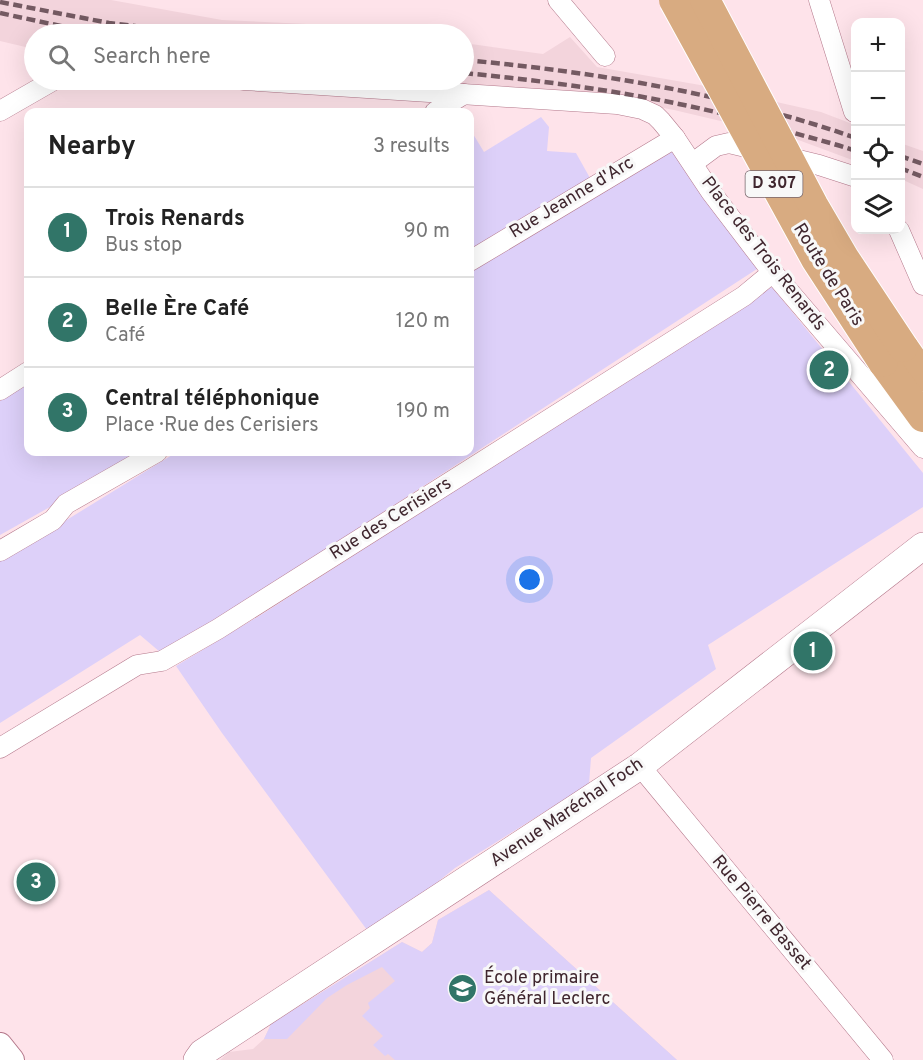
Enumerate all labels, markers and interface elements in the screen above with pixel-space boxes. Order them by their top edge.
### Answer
map controls [851,18,905,234]
button: + [851,18,905,72]
search box [24,24,474,90]
icon: search [45,41,78,74]
text: Search here [93,44,211,71]
button: − [851,72,905,126]
button: locate [851,126,905,180]
text: Nearby [48,131,136,164]
text: 3 results [373,134,450,160]
street label: Rue Jeanne d'Arc [506,152,638,244]
road number: D 307 [746,171,802,197]
street label: Place des Trois Renards [696,172,830,336]
button: layers [851,180,905,234]
text: Trois Renards [105,206,245,233]
text: 1 [64,219,72,245]
text: 90 m [404,219,450,245]
street label: Route de Paris [787,219,869,331]
text: Bus stop [105,233,182,259]
text: Belle Ère Café [105,296,249,323]
text: 2 [61,309,74,335]
text: 120 m [396,309,450,335]
text: Café [105,323,145,349]
pin: 2 [810,348,848,392]
text: Central téléphonique [105,386,319,413]
text: 3 [62,399,74,425]
text: 190 m [396,399,450,425]
text: Place · Rue des Cerisiers [105,413,319,439]
street label: Rue des Cerisiers [326,472,456,566]
your location [515,565,544,594]
pin: 1 [794,628,832,674]
street label: Avenue Maréchal Foch [486,753,648,873]
street label: Rue Pierre Basset [706,851,816,975]
pin: 3 [16,860,56,904]
place label: École primaire Général Leclerc [484,965,610,1011]
school or university icon: École primaire Général Leclerc [447,972,479,1004]

